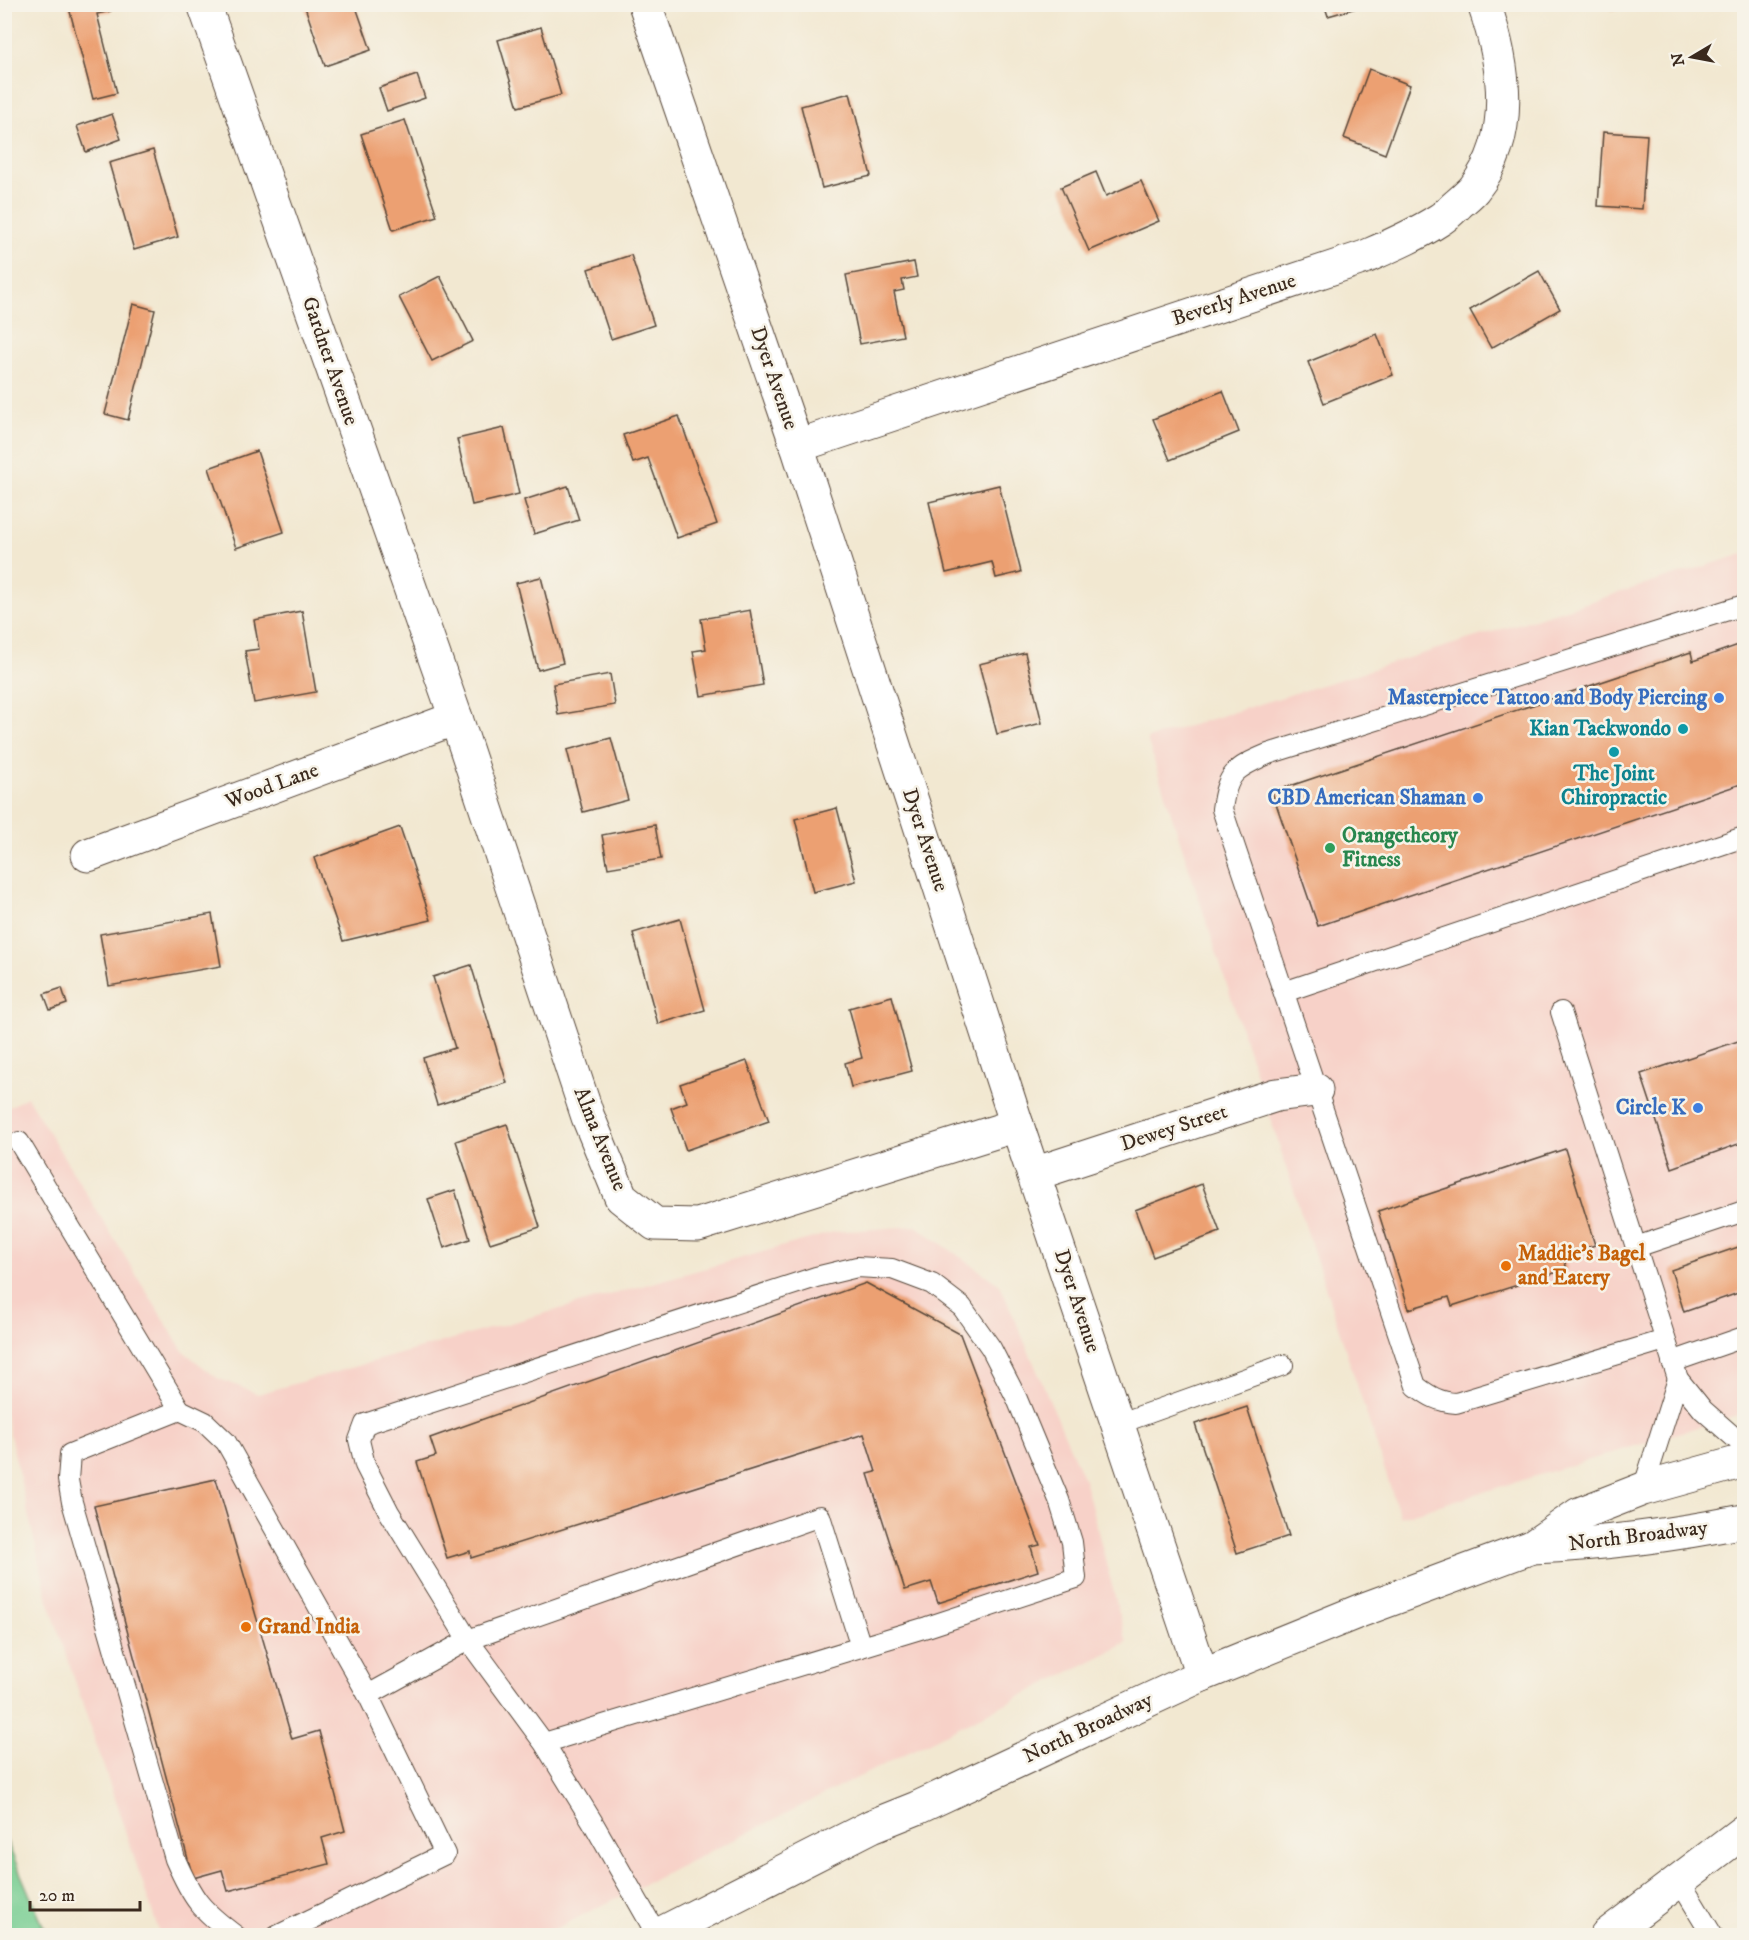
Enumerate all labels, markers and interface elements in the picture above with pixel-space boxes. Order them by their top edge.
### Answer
north arrow [1662,27,1722,87]
text: N [1667,51,1689,68]
street label: Beverly Avenue [1169,268,1299,332]
street label: Gardner Avenue [296,293,364,429]
street label: Dyer Avenue [744,323,804,433]
place label: Masterpiece Tattoo and Body Piercing [1388,685,1708,711]
marker: Masterpiece Tattoo and Body Piercing [1712,691,1726,705]
place label: Kian Taekwondo [1529,716,1671,742]
marker: Kian Taekwondo [1676,722,1690,736]
marker: The Joint Chiropractic [1607,745,1621,759]
street label: Wood Lane [221,757,322,815]
place label: The Joint Chiropractic [1561,761,1667,811]
street label: Dyer Avenue [896,785,954,895]
place label: CBD American Shaman [1268,785,1467,811]
marker: CBD American Shaman [1471,791,1485,805]
place label: Orangetheory Fitness [1342,823,1459,873]
marker: Orangetheory Fitness [1323,841,1337,855]
street label: Alma Avenue [567,1083,633,1195]
place label: Circle K [1616,1095,1687,1121]
street label: Dewey Street [1117,1098,1231,1157]
marker: Circle K [1691,1101,1705,1115]
place label: Maddie's Bagel and Eatery [1518,1241,1646,1291]
street label: Dyer Avenue [1048,1246,1106,1356]
marker: Maddie's Bagel and Eatery [1499,1259,1513,1273]
street label: North Broadway [1567,1514,1710,1557]
place label: Grand India [258,1614,361,1640]
marker: Grand India [239,1620,253,1634]
street label: North Broadway [1019,1686,1158,1769]
scale bar [30,1874,140,1912]
text: 20 m [39,1885,75,1907]

